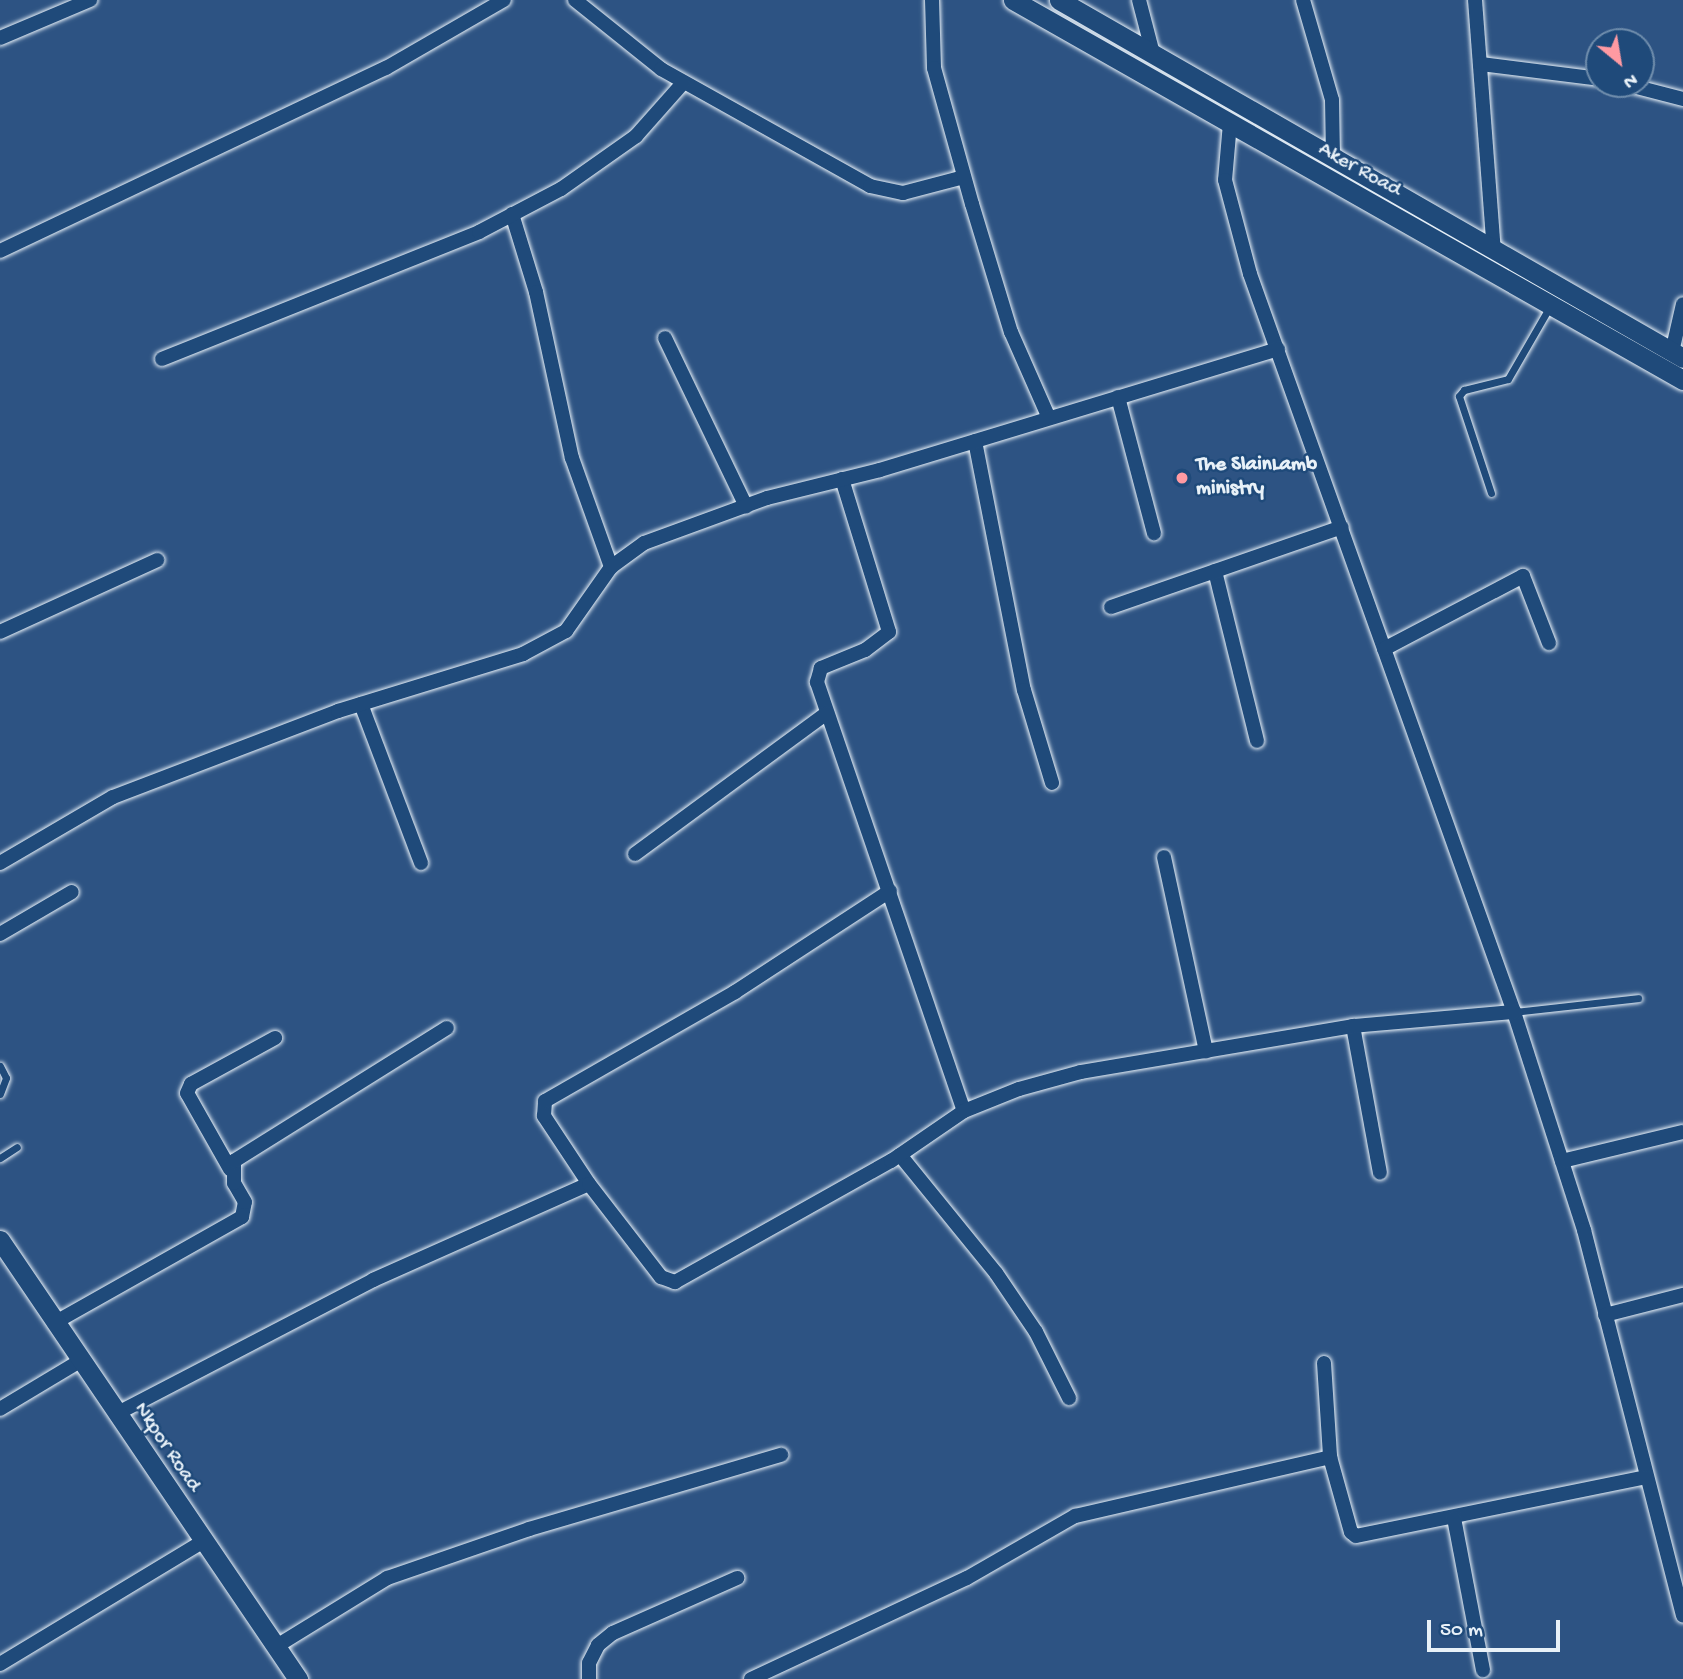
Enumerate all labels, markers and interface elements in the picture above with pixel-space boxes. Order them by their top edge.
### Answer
north arrow [1585,28,1655,98]
text: N [1619,67,1641,93]
street label: Aker Road [1313,138,1405,204]
place label: The SlainLamb ministry [1196,453,1317,503]
marker: The SlainLamb ministry [1174,470,1190,486]
street label: Nkpor Road [127,1398,205,1498]
scale bar [1431,1606,1564,1650]
text: 50 m [1440,1619,1483,1644]

